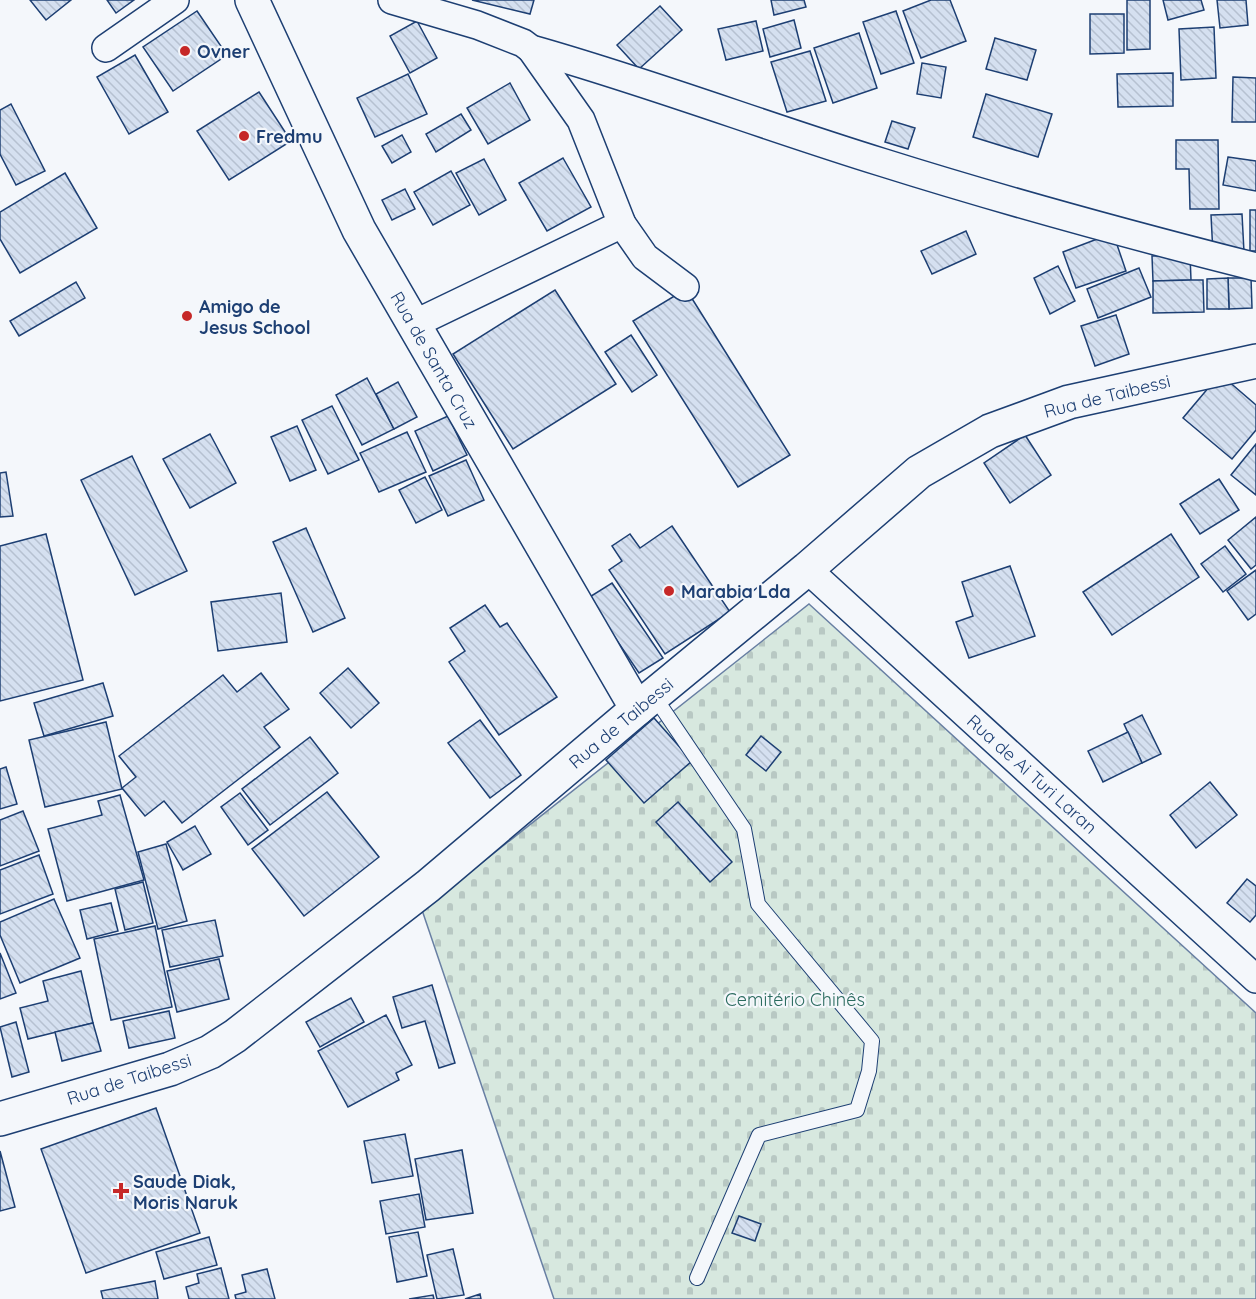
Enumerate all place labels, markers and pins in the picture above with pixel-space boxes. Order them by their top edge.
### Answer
place label: Ovner [197,40,250,63]
marker: Ovner [178,44,192,58]
place label: Fredmu [256,125,322,148]
marker: Fredmu [237,129,251,143]
place label: Amigo de Jesus School [199,295,311,339]
marker: Amigo de Jesus School [180,309,194,323]
place label: Marabia Lda [681,580,791,603]
marker: Marabia Lda [662,584,676,598]
place label: Saude Diak, Moris Naruk [133,1170,238,1214]
marker: Saude Diak, Moris Naruk [114,1184,128,1198]

